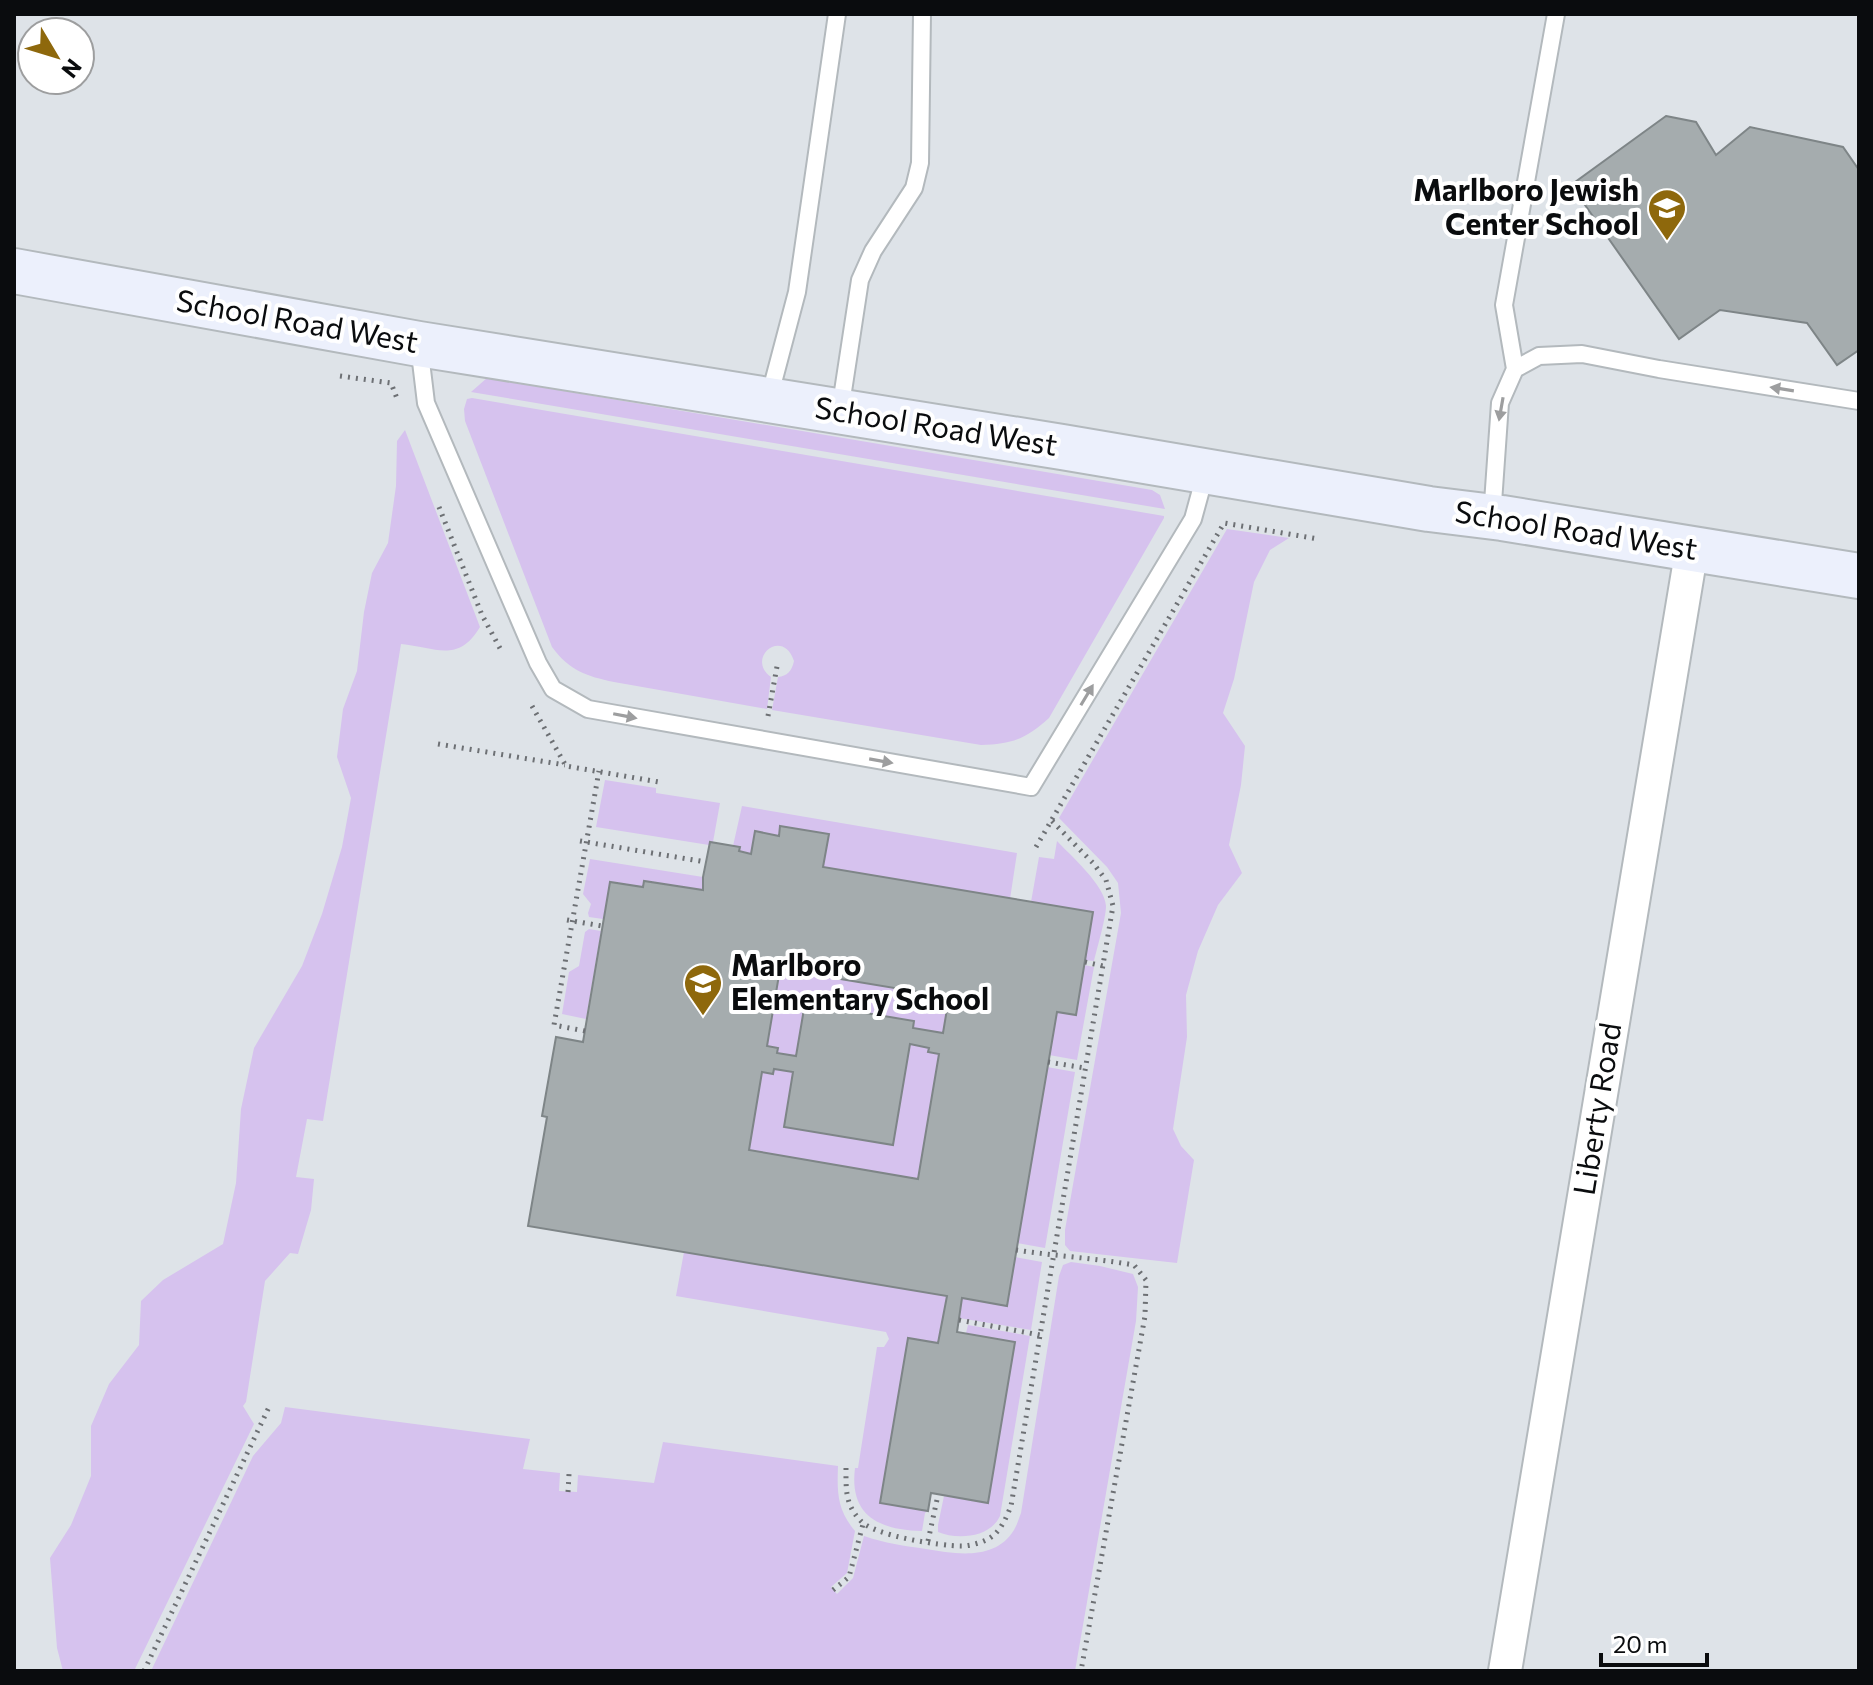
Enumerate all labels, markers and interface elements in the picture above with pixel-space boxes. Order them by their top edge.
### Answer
north arrow [16,16,96,96]
text: N [56,54,88,83]
place label: Marlboro Jewish Center School [1413,170,1639,241]
school or university icon: Marlboro Jewish Center School [1646,187,1688,242]
street label: School Road West [174,280,421,359]
one-way arrow [1769,382,1794,395]
street label: School Road West [813,387,1060,462]
one-way arrow [1494,397,1506,422]
street label: School Road West [1453,491,1700,566]
one-way arrow [1080,684,1094,706]
one-way arrow [613,710,638,723]
one-way arrow [869,755,894,768]
place label: Marlboro Elementary School [731,945,989,1016]
school or university icon: Marlboro Elementary School [682,962,724,1017]
street label: Liberty Road [1564,1020,1627,1197]
scale bar [1601,1617,1707,1667]
text: 20 m [1613,1629,1667,1658]

